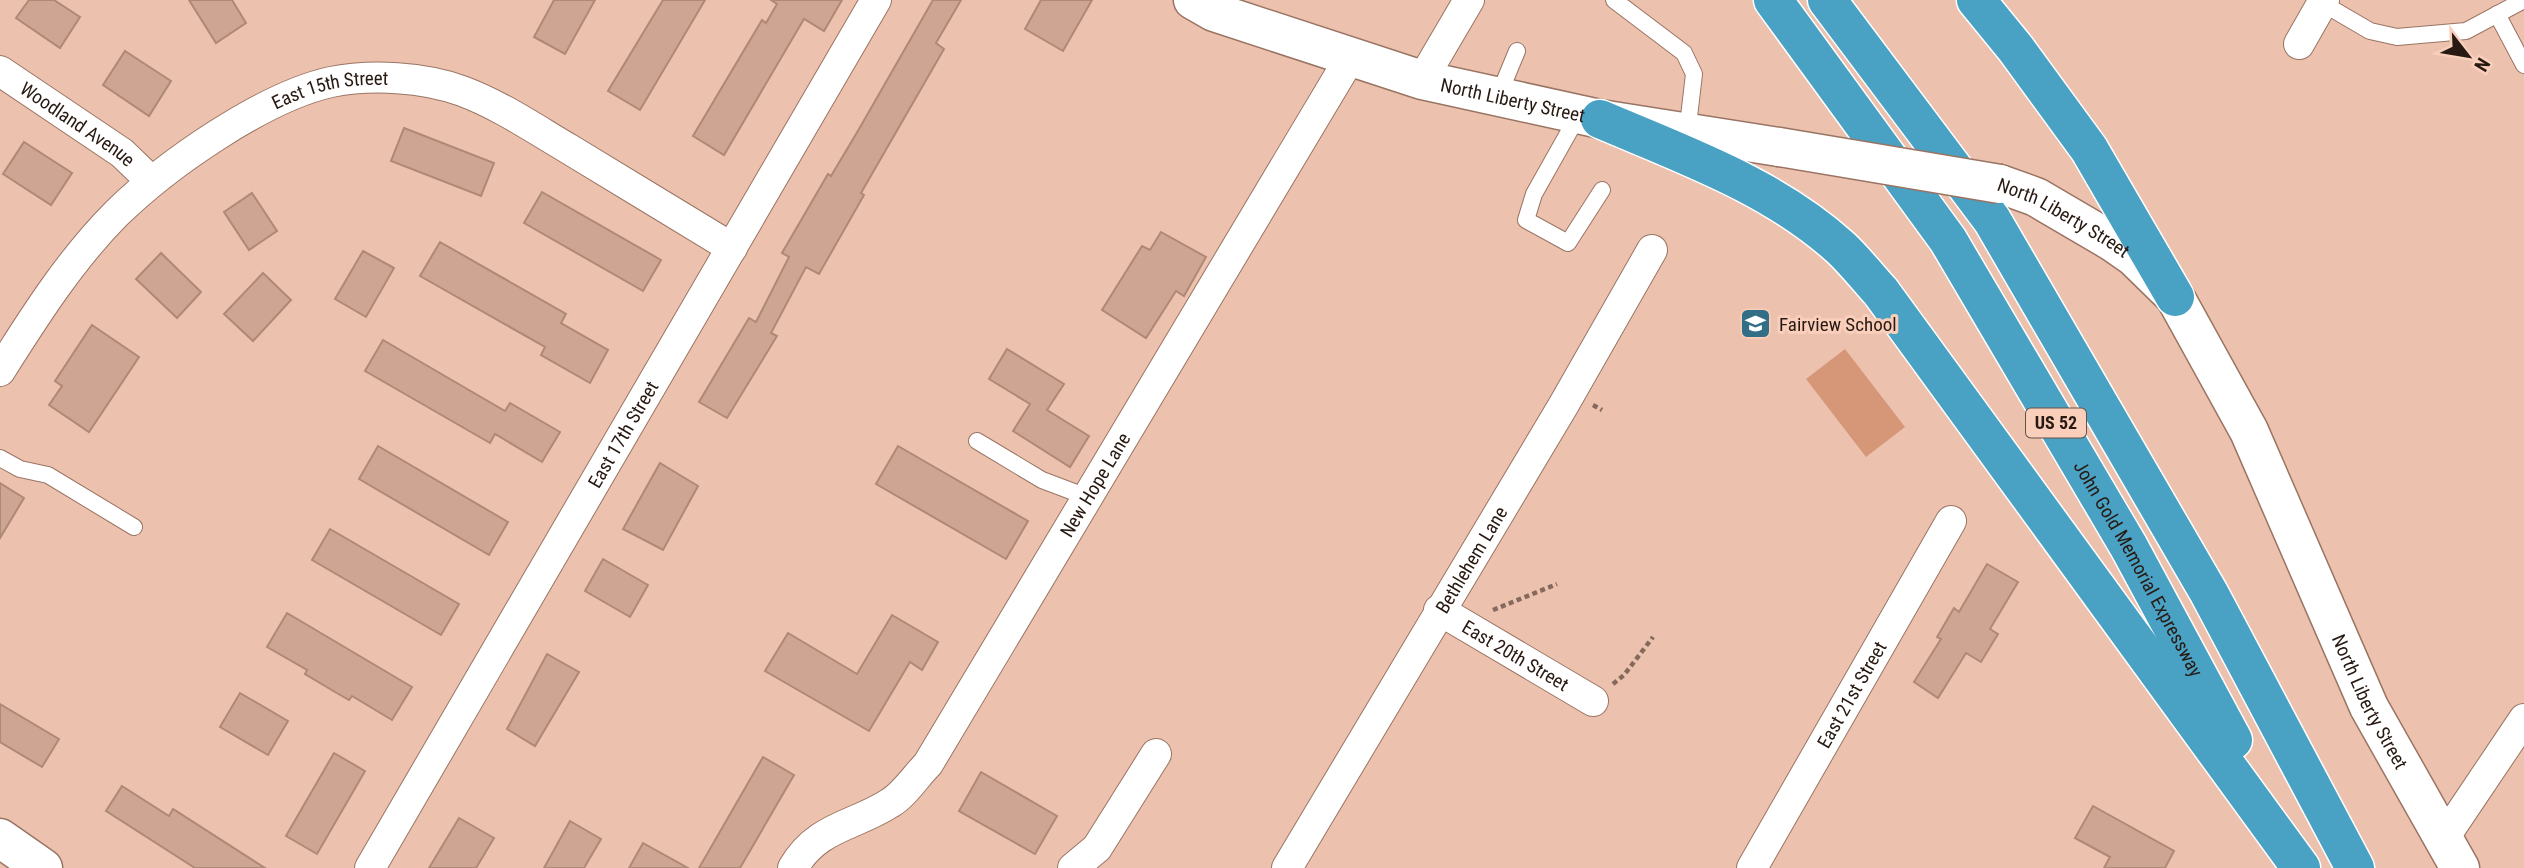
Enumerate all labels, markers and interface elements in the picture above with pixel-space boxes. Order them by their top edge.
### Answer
north arrow [2433,21,2503,91]
text: N [2469,54,2495,75]
street label: East 15th Street [268,67,389,114]
street label: North Liberty Street [1438,73,1587,127]
street label: Woodland Avenue [16,77,140,171]
street label: North Liberty Street [1994,173,2134,262]
school or university icon: Fairview School [1739,307,1773,341]
place label: Fairview School [1779,313,1897,336]
street label: East 17th Street [583,377,663,492]
road number: US 52 [2026,408,2086,438]
street label: New Hope Lane [1055,428,1135,541]
street label: John Gold Memorial Expressway [2069,457,2208,681]
street label: Bethlehem Lane [1431,502,1512,618]
street label: East 20th Street [1458,615,1573,696]
street label: North Liberty Street [2327,631,2413,773]
street label: East 21st Street [1812,637,1892,752]

